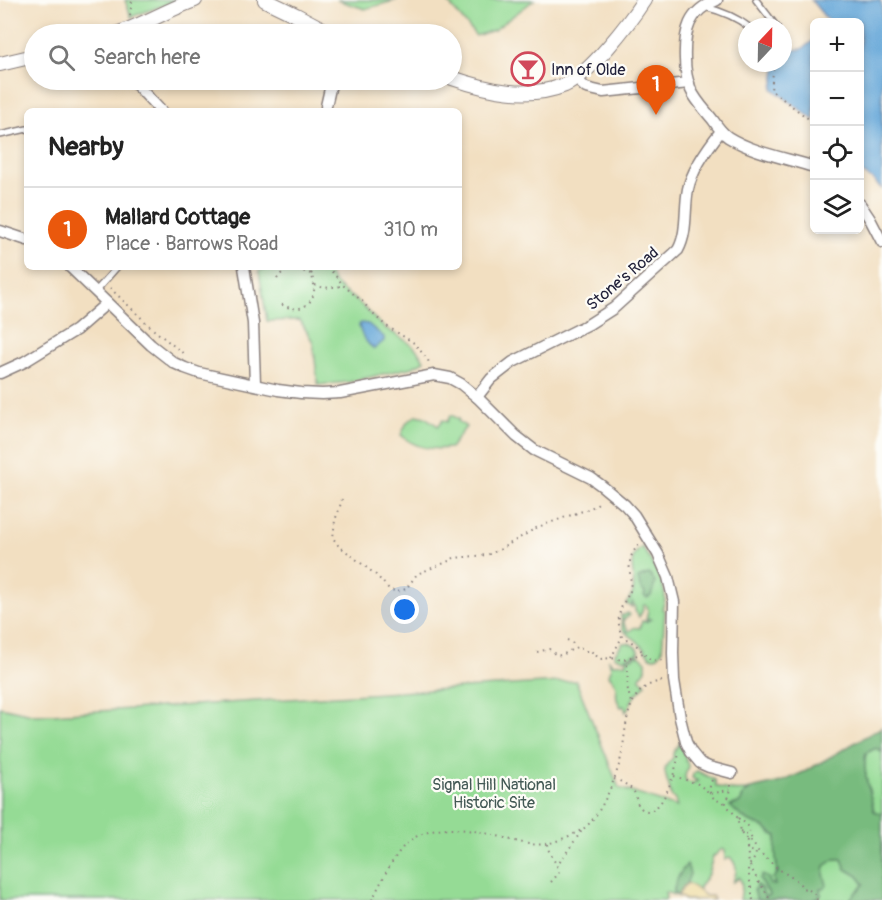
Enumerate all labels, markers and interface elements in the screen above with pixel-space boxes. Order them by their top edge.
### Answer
north arrow [738,18,792,72]
map controls [810,18,864,234]
button: + [810,18,864,72]
search box [24,24,462,90]
icon: search [45,41,78,74]
text: Search here [93,43,200,71]
bar icon: Inn of Olde [510,51,546,87]
place label: Inn of Olde [551,60,626,80]
pin: 1 [636,66,676,115]
button: − [810,72,864,126]
button: locate [810,126,864,180]
text: Nearby [48,131,124,163]
button: layers [810,180,864,234]
text: Mallard Cottage [105,203,250,231]
text: 1 [64,217,71,242]
text: 310 m [383,217,438,242]
text: Place · Barrows Road [105,231,279,256]
street label: Stone's Road [582,243,663,315]
your location [390,595,419,624]
park label: Signal Hill National Historic Site [432,775,556,813]

